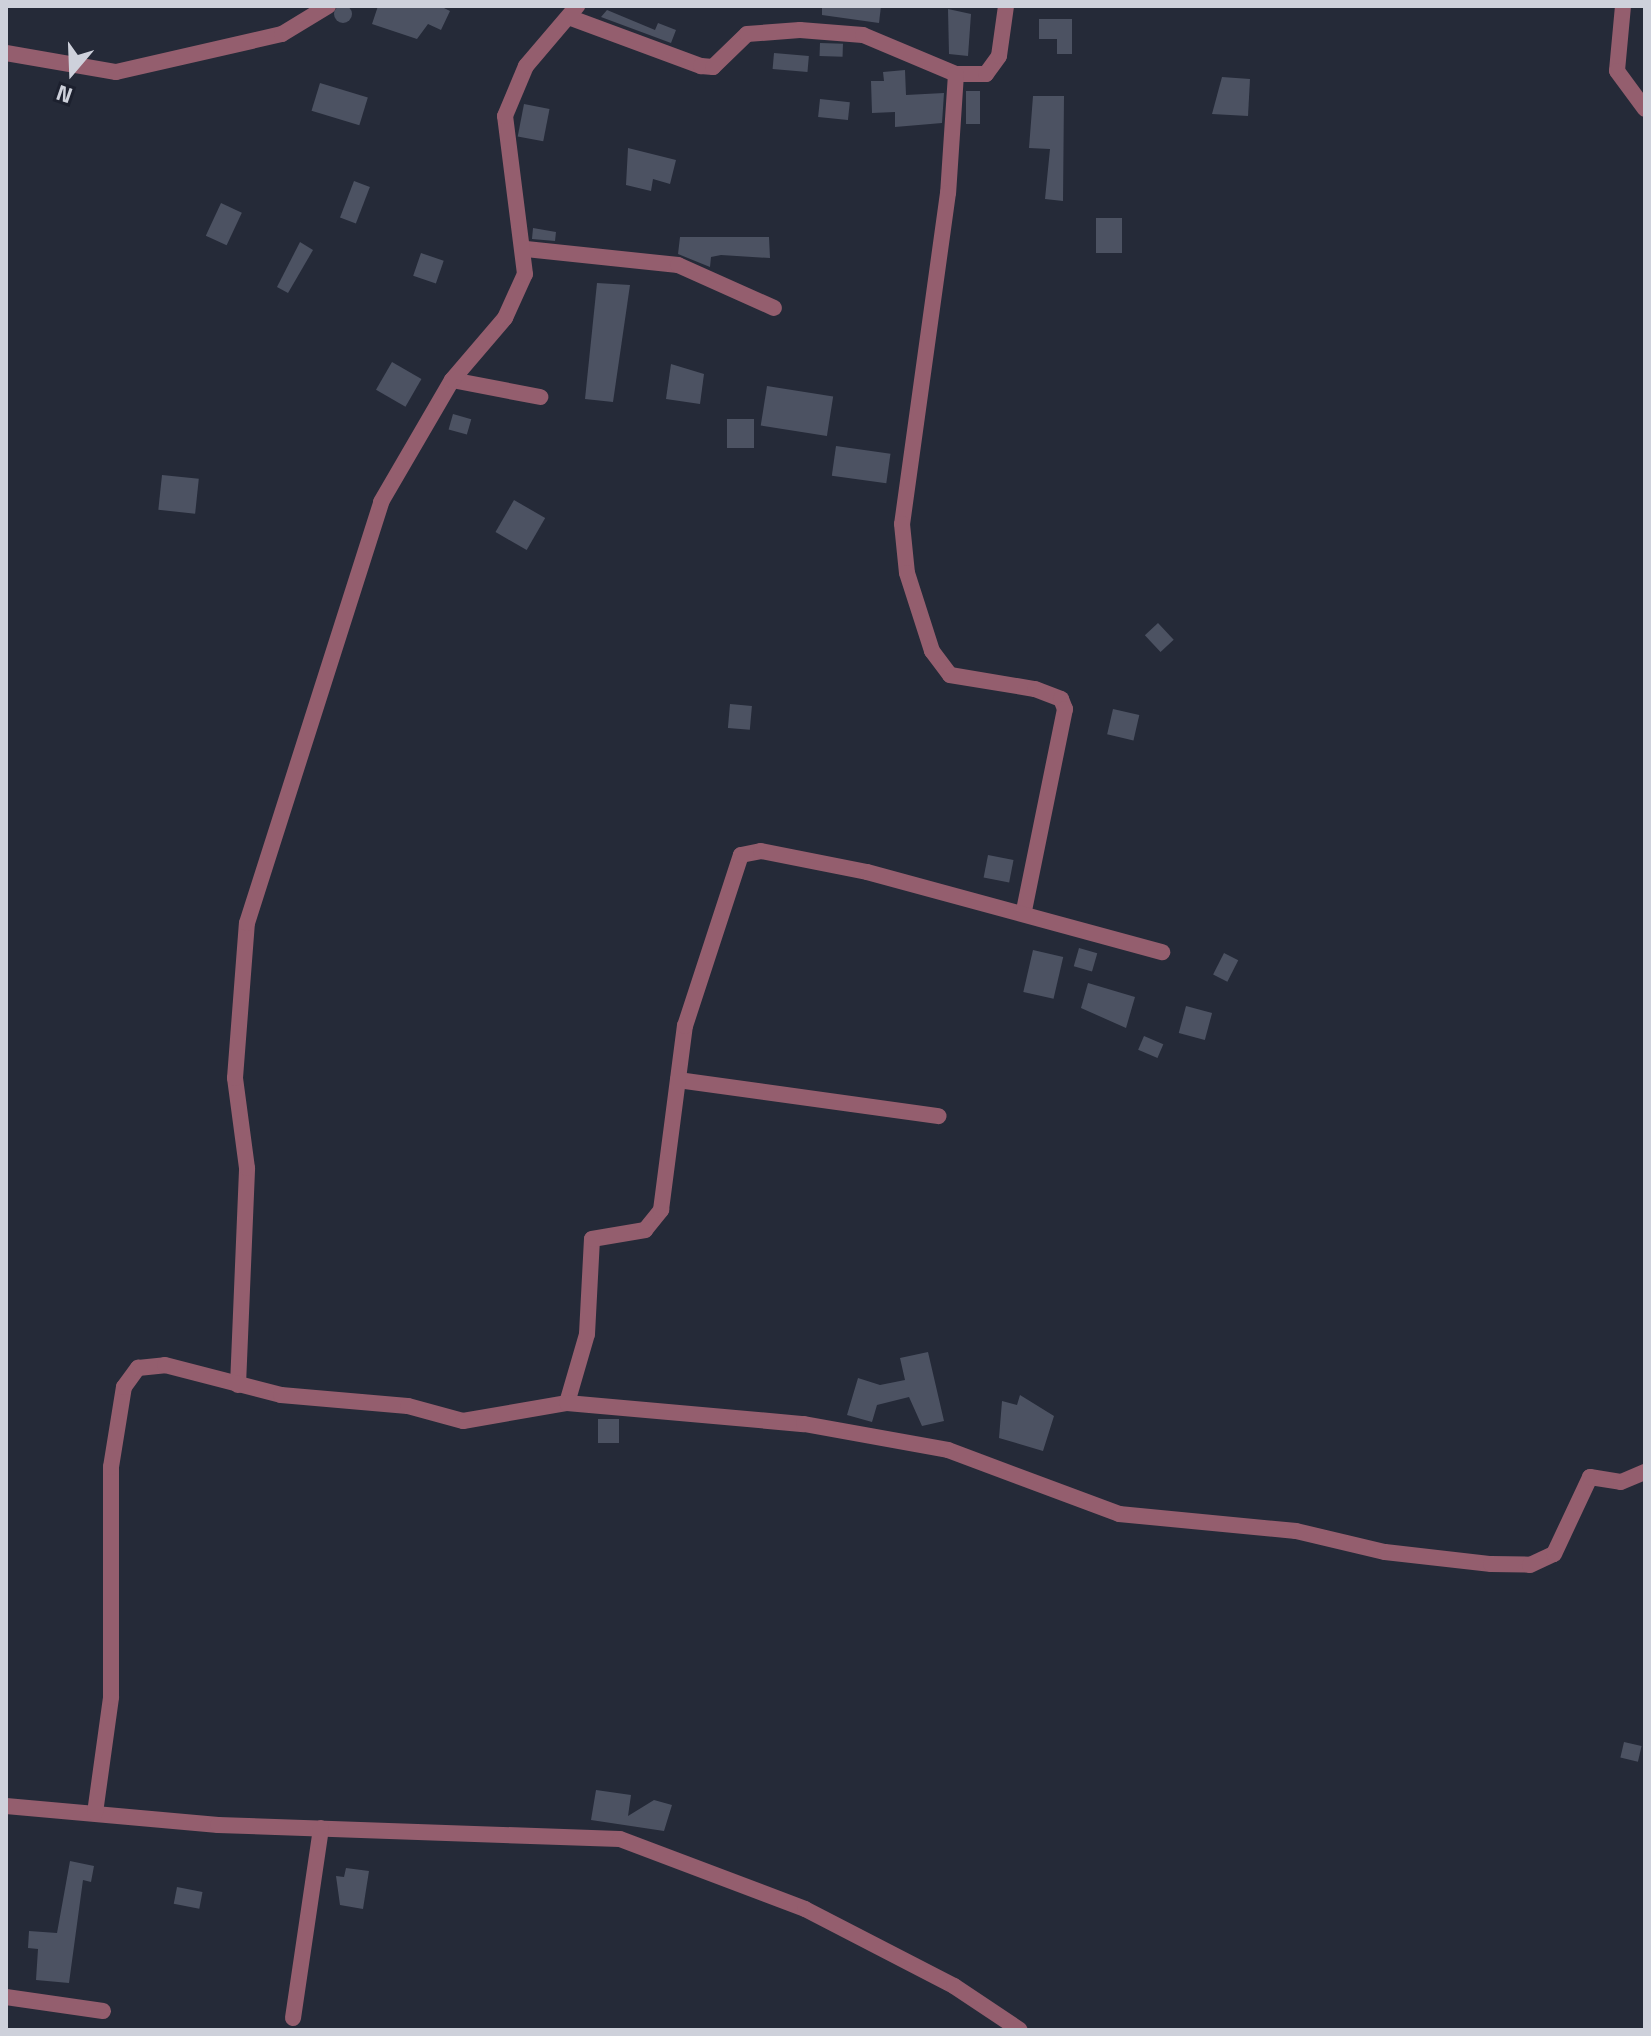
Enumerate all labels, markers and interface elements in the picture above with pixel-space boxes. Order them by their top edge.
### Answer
north arrow [32,32,112,112]
text: N [51,76,77,113]

